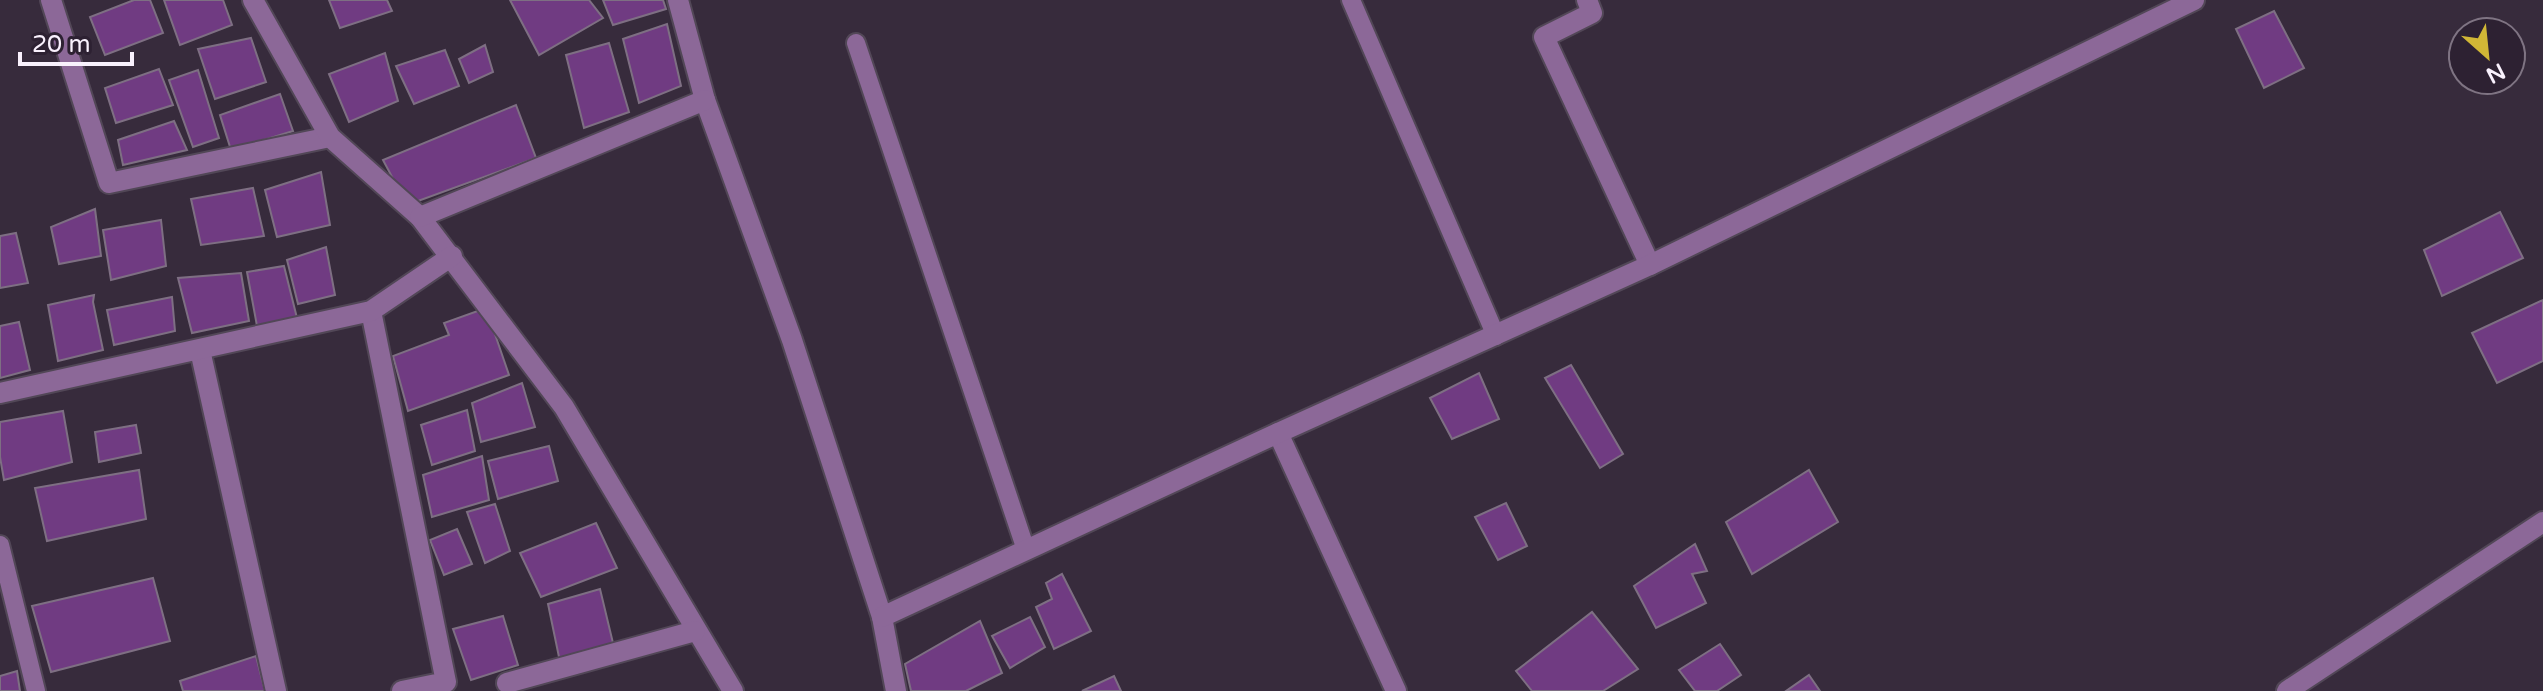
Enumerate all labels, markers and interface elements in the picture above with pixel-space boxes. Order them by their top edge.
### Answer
scale bar [20,16,132,66]
north arrow [2447,16,2527,96]
text: 20 m [32,30,90,59]
text: N [2482,57,2509,89]

